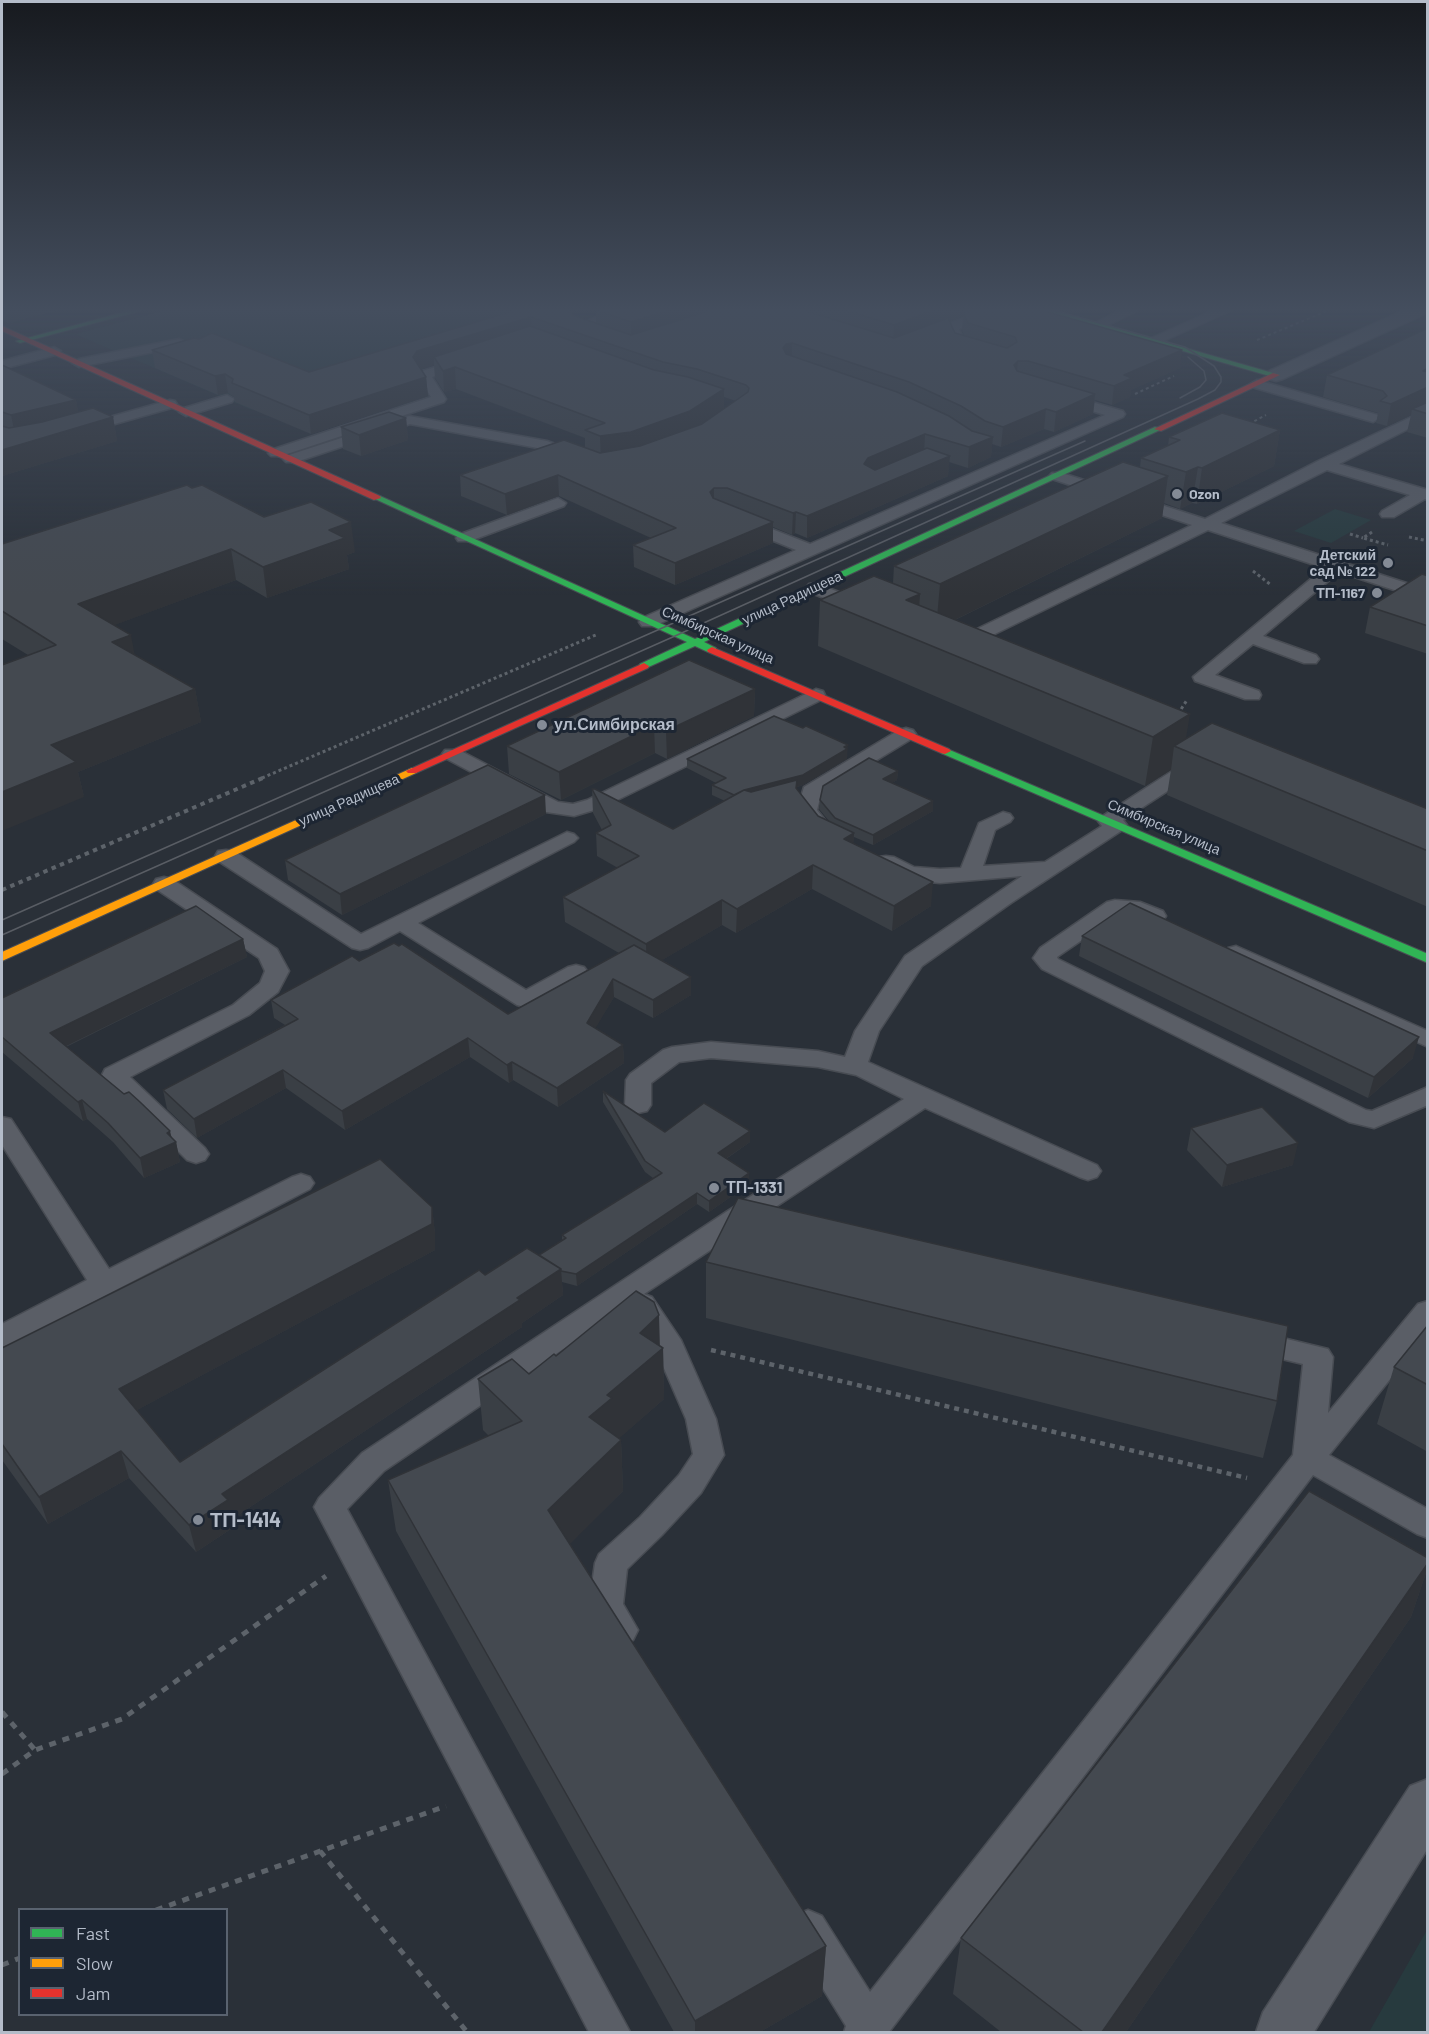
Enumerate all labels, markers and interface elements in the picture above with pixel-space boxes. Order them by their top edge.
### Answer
place label: Ozon [1189,486,1220,502]
marker: Ozon [1170,487,1184,501]
place label: Детский сад № 122 [1310,547,1376,580]
marker: Детский сад № 122 [1381,556,1395,570]
street label: улица Радищева [739,568,845,628]
place label: ТП-1167 [1316,585,1365,601]
marker: ТП-1167 [1370,586,1384,600]
street label: Симбирская улица [659,603,777,667]
place label: ул.Симбирская [554,715,675,735]
marker: ул.Симбирская [535,718,549,732]
street label: улица Радищева [296,770,402,830]
street label: Симбирская улица [1105,796,1223,858]
place label: ТП-1331 [726,1178,782,1198]
marker: ТП-1331 [707,1181,721,1195]
place label: ТП-1414 [210,1508,281,1532]
marker: ТП-1414 [191,1513,205,1527]
legend [18,1908,228,2016]
text: Fast [76,1922,110,1944]
text: Slow [76,1952,113,1974]
text: Jam [76,1982,110,2004]

